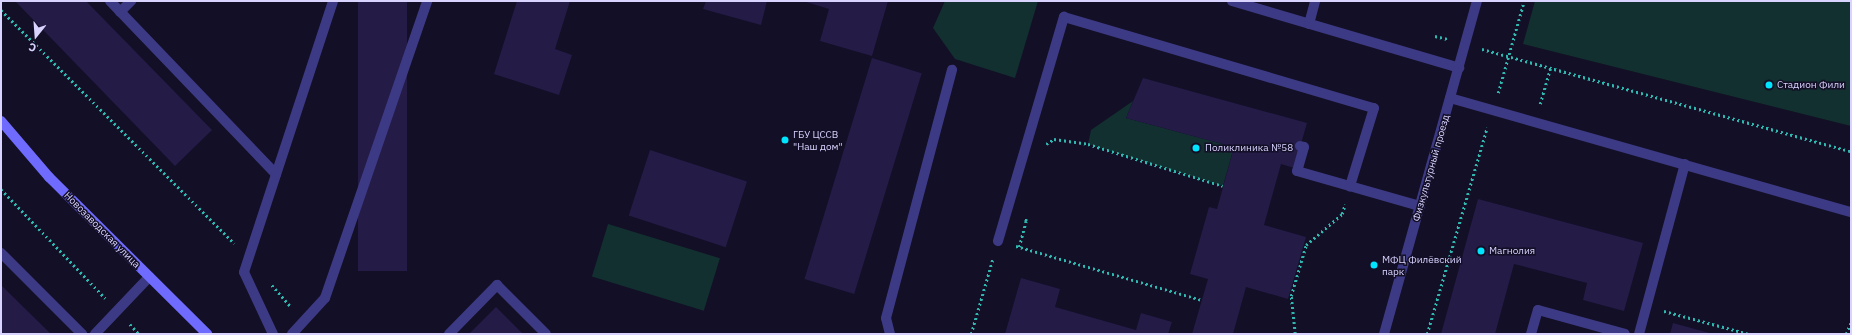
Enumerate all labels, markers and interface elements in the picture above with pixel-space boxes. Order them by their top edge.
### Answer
north arrow [16,16,56,56]
text: С [27,40,38,55]
place label: Стадион Фили [1777,79,1845,91]
marker: Стадион Фили [1764,80,1774,90]
street label: Физкультурный проезд [1410,113,1452,223]
place label: ГБУ ЦССВ "Наш дом" [793,128,843,152]
marker: ГБУ ЦССВ "Наш дом" [780,135,790,145]
marker: Поликлиника №58 [1190,142,1202,154]
place label: Поликлиника №58 [1205,142,1293,154]
street label: Новозаводская улица [62,190,142,270]
place label: Магнолия [1489,245,1535,257]
marker: Магнолия [1476,246,1486,256]
place label: МФЦ Филёвский парк [1382,253,1462,276]
marker: МФЦ Филёвский парк [1369,260,1379,270]

